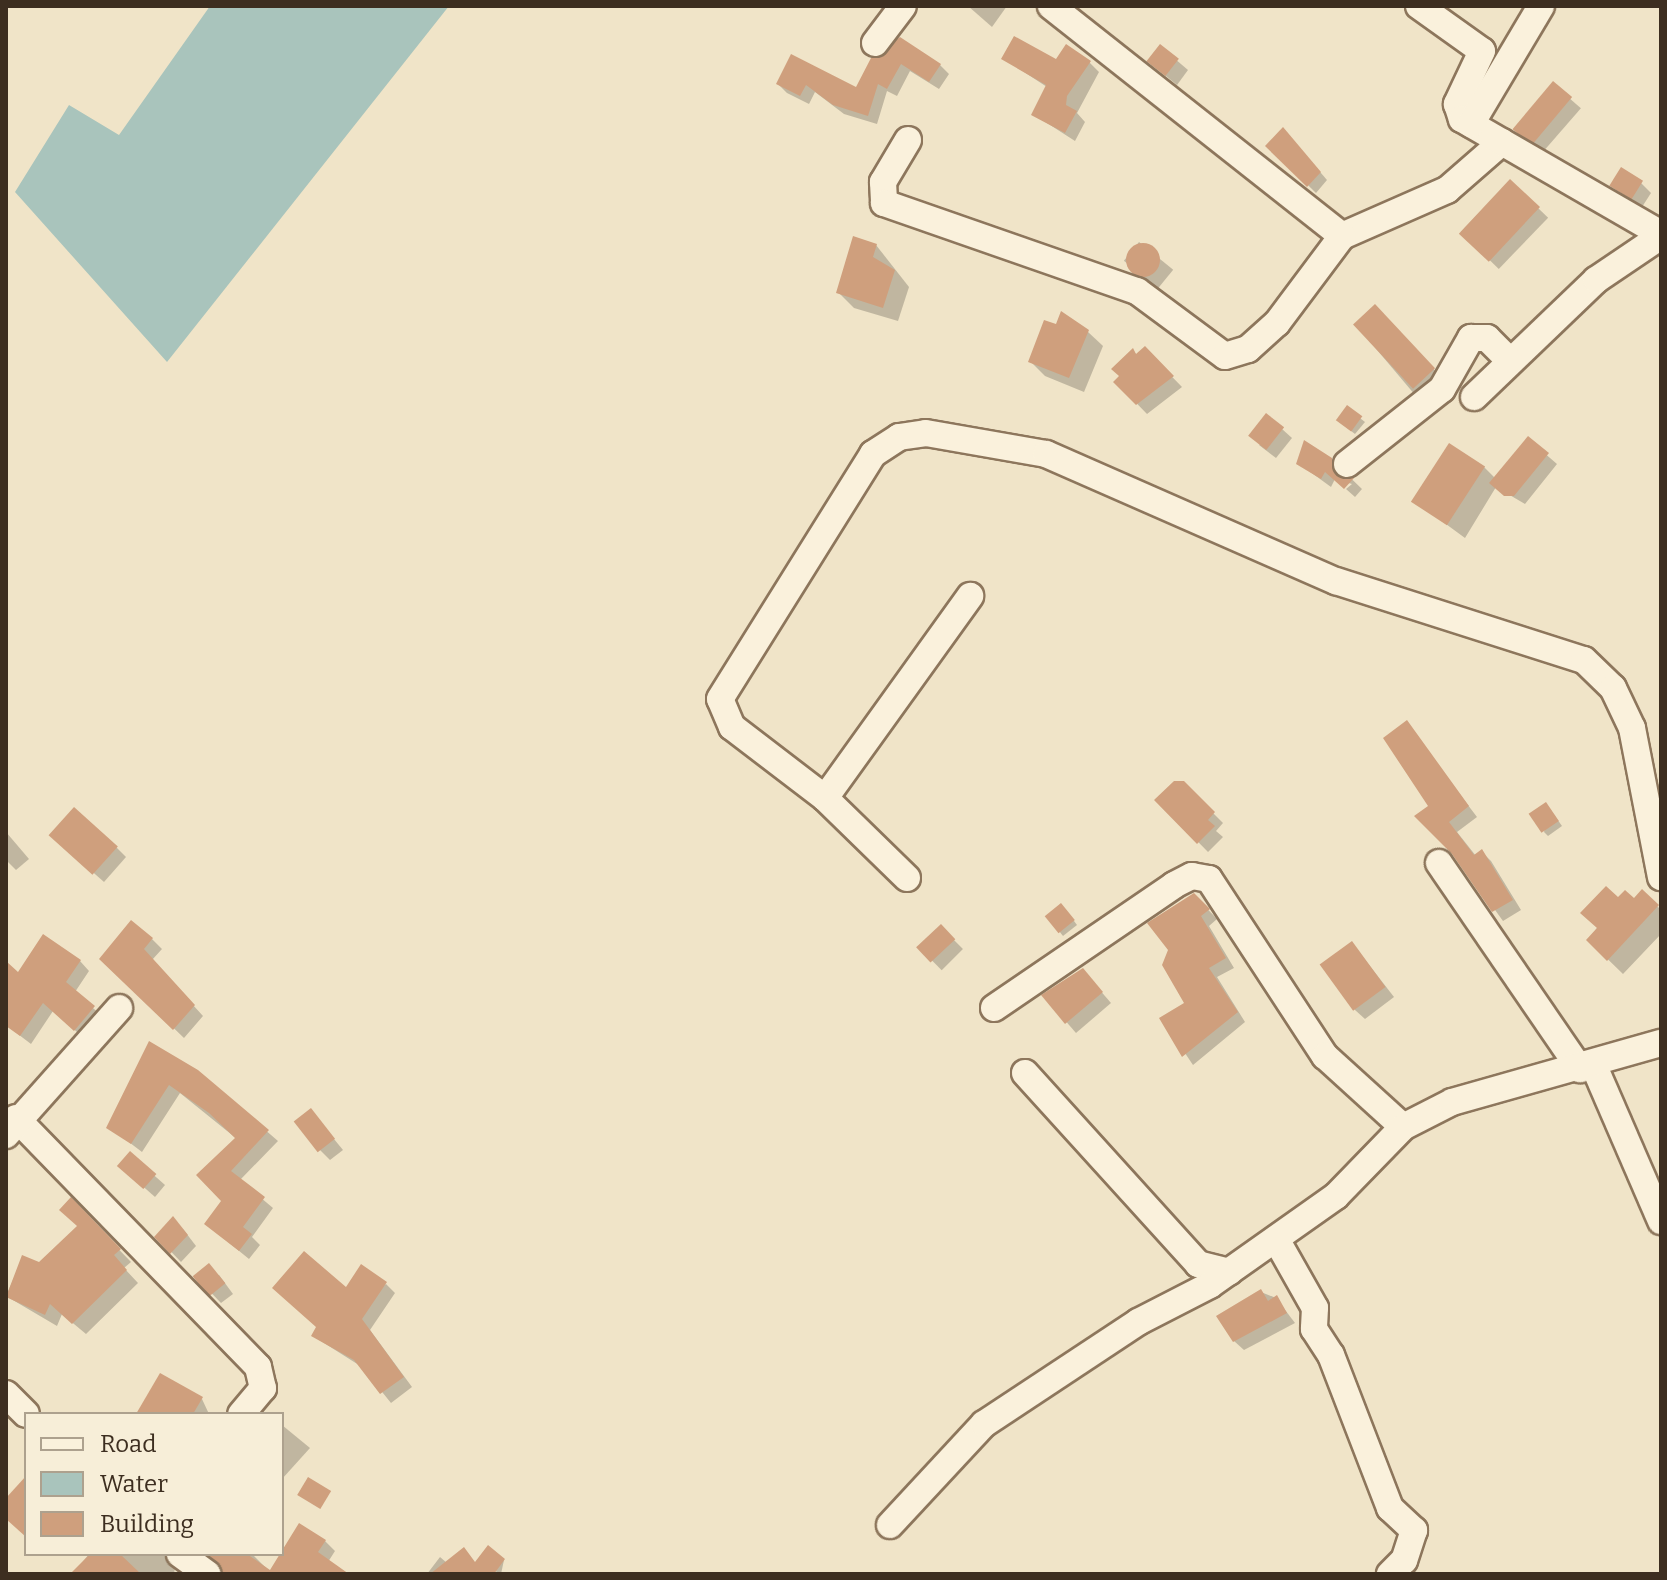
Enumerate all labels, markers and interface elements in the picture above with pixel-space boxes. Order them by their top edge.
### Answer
legend [24,1412,284,1556]
text: Road [100,1430,156,1458]
text: Water [100,1470,168,1498]
text: Building [100,1510,194,1538]

